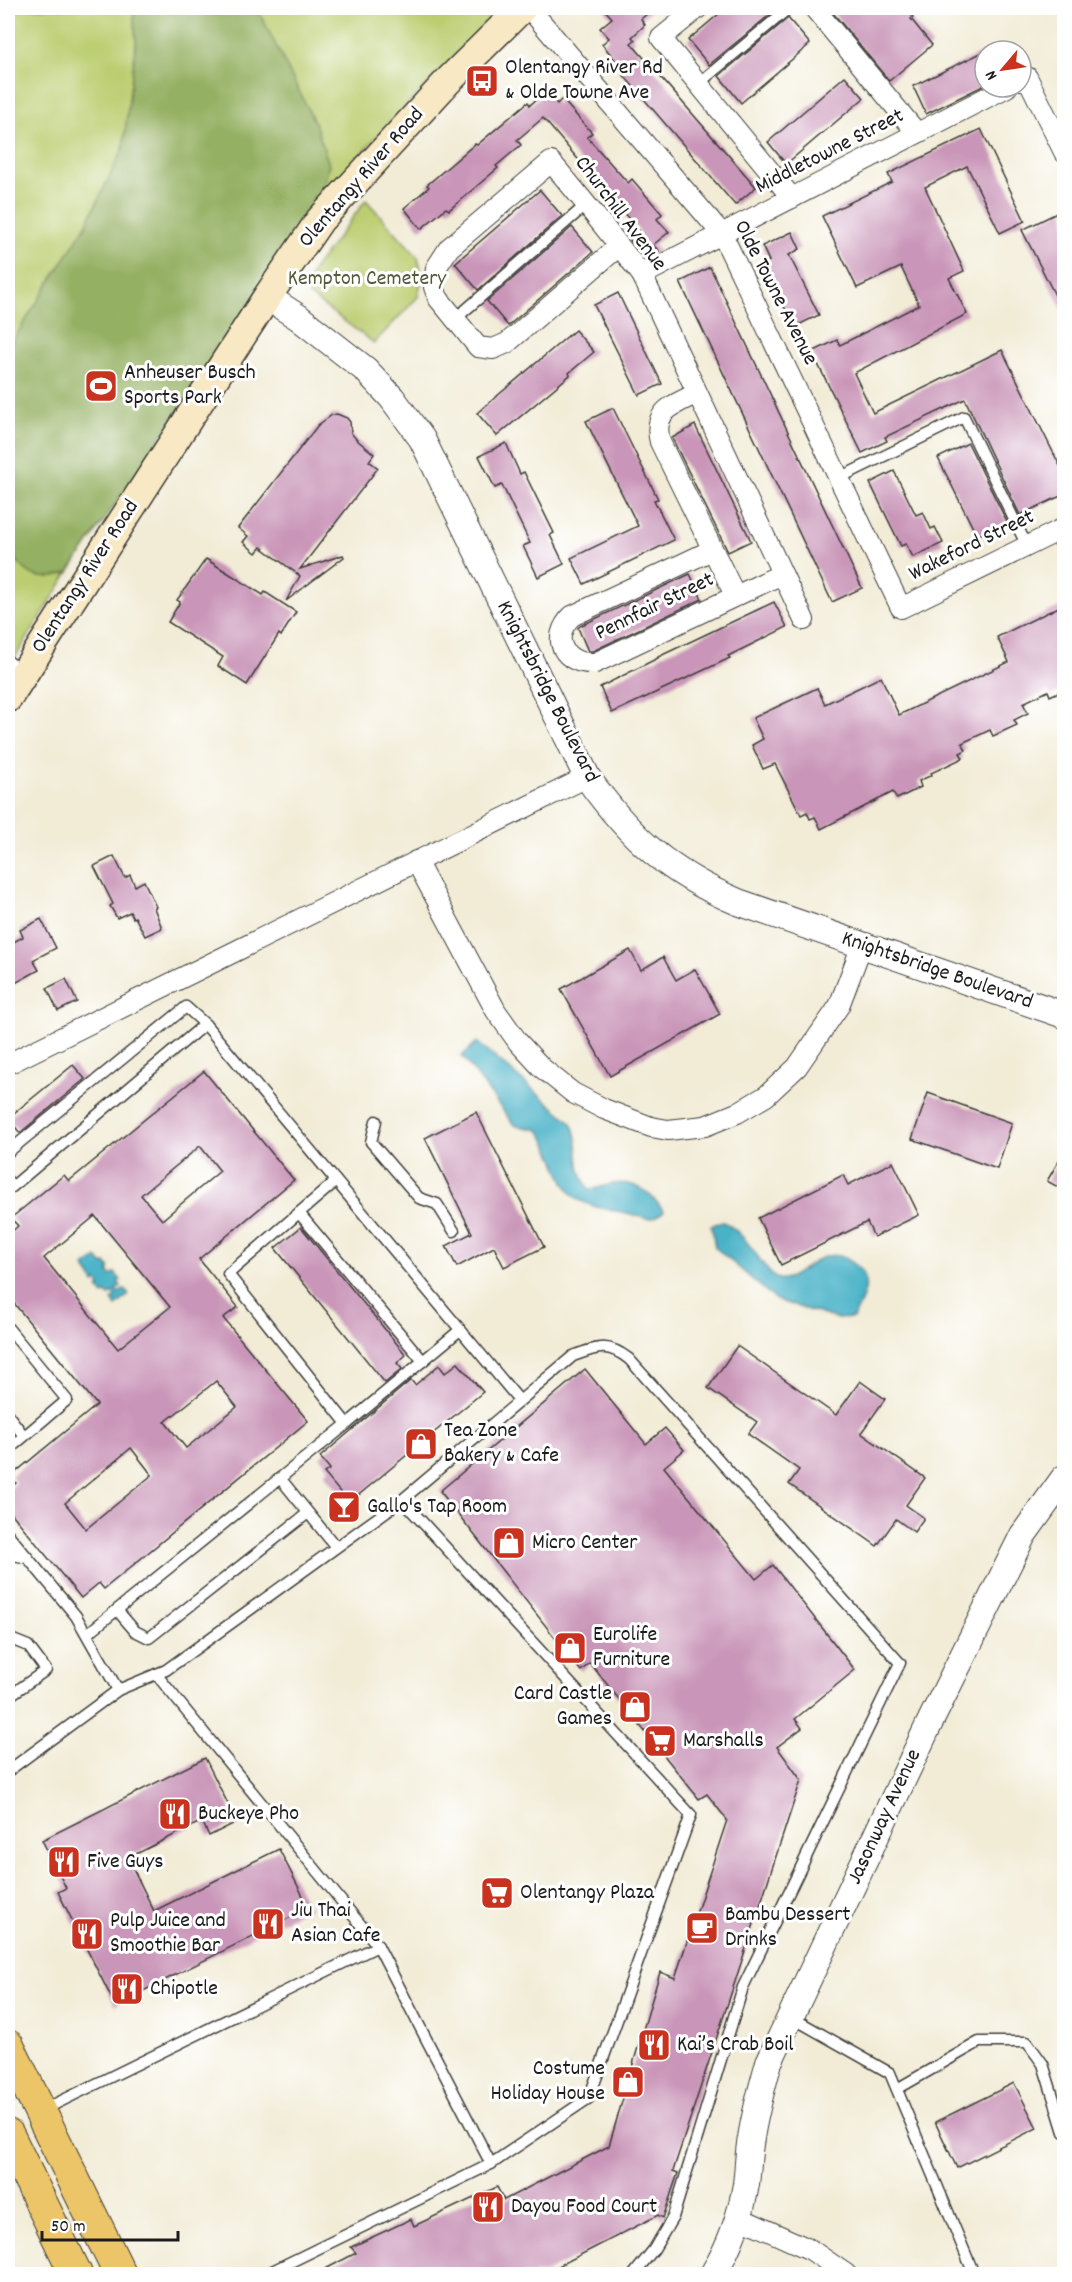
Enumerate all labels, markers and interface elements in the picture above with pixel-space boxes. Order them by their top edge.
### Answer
north arrow [973,39,1033,99]
place label: Olentangy River Rd & Olde Towne Ave [505,53,663,109]
bus stop icon: Olentangy River Rd & Olde Towne Ave [464,63,500,99]
text: N [980,66,1004,84]
street label: Olentangy River Road [292,101,432,255]
street label: Middletowne Street [750,101,910,203]
street label: Churchill Avenue [566,150,674,278]
street label: Olde Towne Avenue [725,215,825,371]
park label: Kempton Cemetery [288,264,447,295]
place label: Anheuser Busch Sports Park [124,358,256,414]
sports icon: Anheuser Busch Sports Park [83,368,119,404]
street label: Olentangy River Road [25,494,147,660]
street label: Wakeford Street [904,502,1040,590]
street label: Pennfair Street [590,565,720,649]
street label: Knightsbridge Boulevard [488,596,606,788]
street label: Knightsbridge Boulevard [837,924,1037,1018]
place label: Tea Zone Bakery & Cafe [444,1416,559,1472]
shop icon: Tea Zone Bakery & Cafe [403,1426,439,1462]
bar icon: Gallo's Tap Room [326,1489,362,1525]
place label: Gallo's Tap Room [367,1492,507,1523]
shop icon: Micro Center [491,1525,527,1561]
place label: Micro Center [532,1528,638,1559]
place label: Eurolife Furniture [593,1620,670,1676]
shop icon: Eurolife Furniture [552,1630,588,1666]
place label: Card Castle Games [514,1679,612,1735]
shop icon: Card Castle Games [617,1689,653,1725]
supermarket icon: Marshalls [642,1723,678,1759]
place label: Marshalls [683,1726,764,1757]
street label: Jasonway Avenue [840,1744,930,1890]
restaurant icon: Buckeye Pho [157,1796,193,1832]
place label: Buckeye Pho [198,1799,299,1830]
restaurant icon: Five Guys [46,1844,82,1880]
place label: Five Guys [87,1847,164,1878]
supermarket icon: Olentangy Plaza [479,1875,515,1911]
place label: Olentangy Plaza [520,1878,655,1909]
place label: Jiu Thai Asian Cafe [291,1896,380,1952]
place label: Bambu Dessert Drinks [725,1900,850,1956]
place label: Pulp Juice and Smoothie Bar [110,1906,226,1962]
restaurant icon: Jiu Thai Asian Cafe [250,1906,286,1942]
cafe icon: Bambu Dessert Drinks [684,1910,720,1946]
restaurant icon: Pulp Juice and Smoothie Bar [69,1916,105,1952]
restaurant icon: Chipotle [109,1971,145,2007]
place label: Chipotle [150,1974,218,2005]
restaurant icon: Kai’s Crab Boil [636,2027,672,2063]
place label: Kai’s Crab Boil [677,2030,794,2061]
place label: Costume Holiday House [491,2054,605,2110]
shop icon: Costume Holiday House [610,2064,646,2100]
restaurant icon: Dayou Food Court [470,2189,506,2225]
place label: Dayou Food Court [511,2192,657,2223]
scale bar [42,2204,178,2242]
text: 50 m [51,2215,86,2240]

